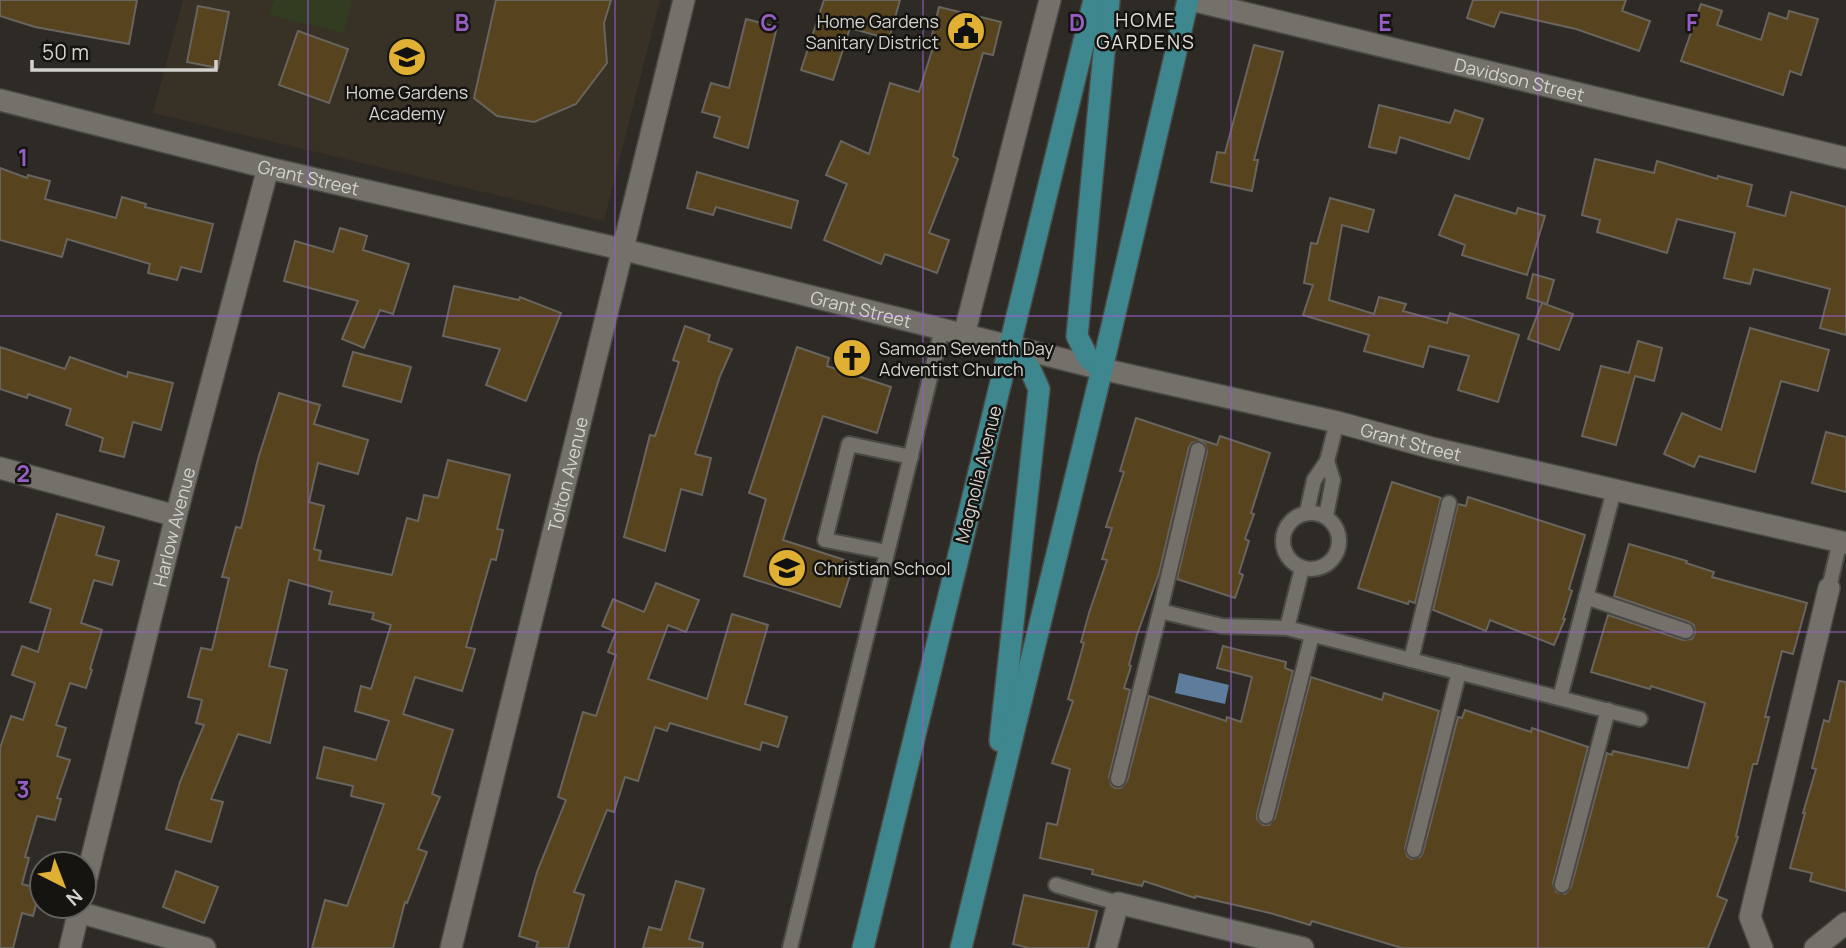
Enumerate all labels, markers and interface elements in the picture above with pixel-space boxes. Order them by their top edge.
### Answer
text: B [455,6,469,38]
text: C [761,6,778,38]
text: D [1069,6,1085,38]
text: E [1378,6,1392,38]
text: F [1686,6,1698,38]
district label: HOME GARDENS [1096,7,1196,55]
place label: Home Gardens Sanitary District [806,9,939,54]
public building icon: Home Gardens Sanitary District [945,10,987,52]
scale bar [32,28,215,72]
school or university icon: Home Gardens Academy [386,36,428,78]
text: 50 m [42,38,89,66]
street label: Davidson Street [1452,52,1587,107]
place label: Home Gardens Academy [346,80,468,125]
text: 1 [18,141,28,173]
street label: Grant Street [255,154,361,201]
street label: Grant Street [808,285,914,333]
place label: Samoan Seventh Day Adventist Church [879,336,1054,381]
church icon: Samoan Seventh Day Adventist Church [831,337,873,379]
street label: Magnolia Avenue [949,403,1007,545]
street label: Tolton Avenue [542,414,593,534]
street label: Grant Street [1358,417,1464,466]
text: 2 [16,457,30,489]
street label: Harlow Avenue [147,465,200,589]
school or university icon: Christian School [766,547,808,589]
place label: Christian School [814,556,951,580]
text: 3 [16,773,30,805]
north arrow [28,850,98,920]
text: N [61,883,88,912]

